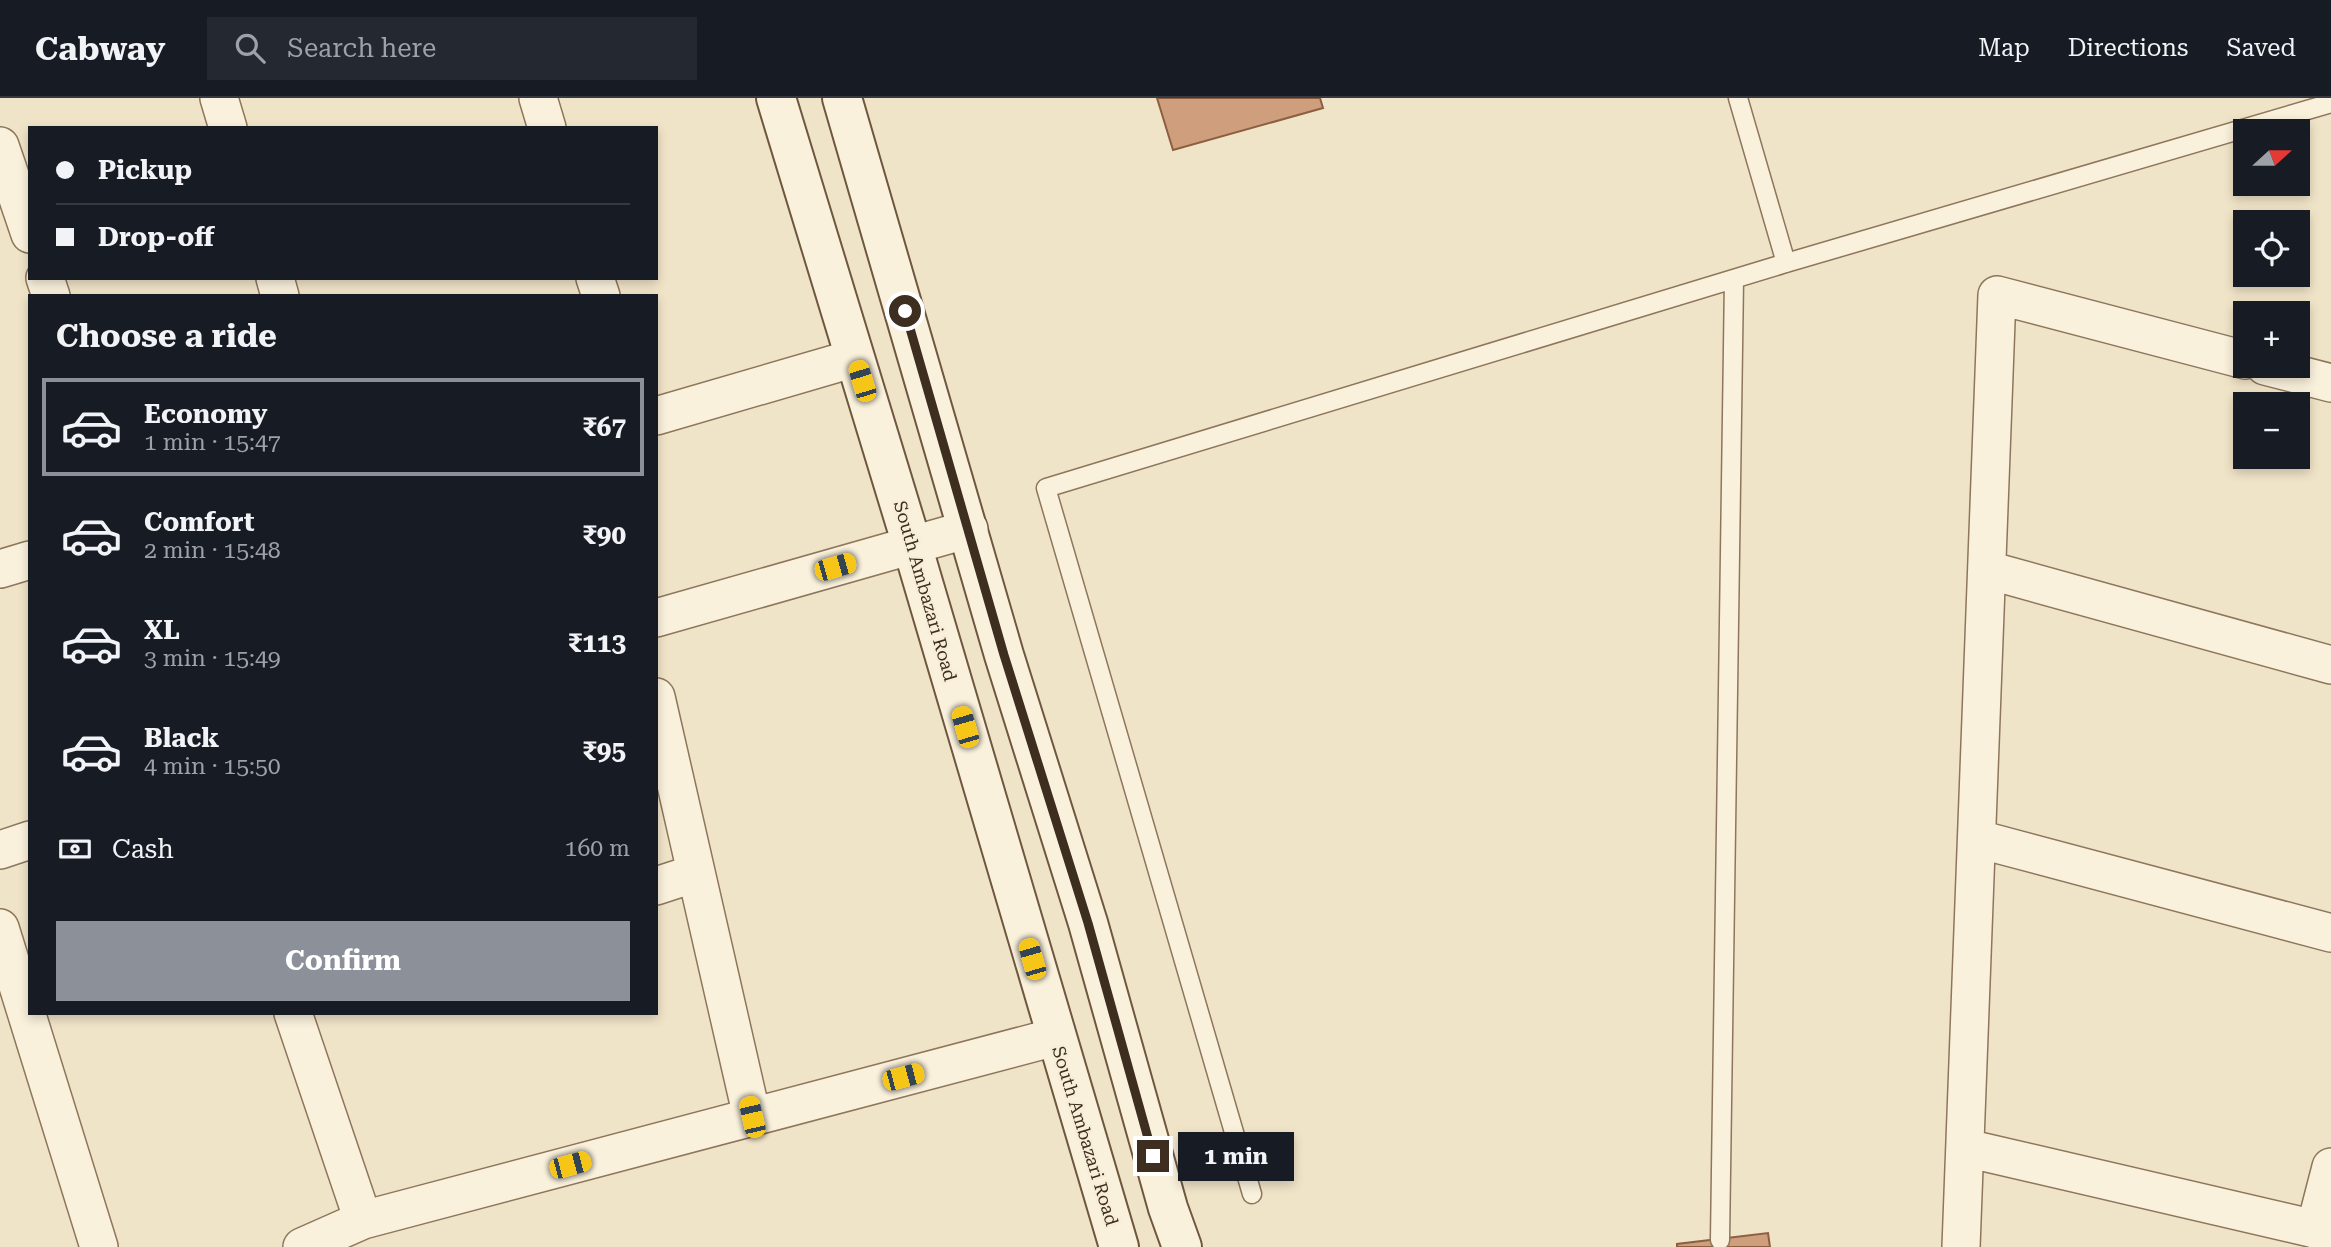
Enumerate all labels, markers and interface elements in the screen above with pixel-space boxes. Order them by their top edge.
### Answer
search box [207,17,697,80]
text: Cabway [35,29,165,68]
icon: search [231,29,269,67]
text: Search here [287,33,436,63]
text: Map [1978,34,2030,62]
text: Directions [2068,34,2188,62]
text: Saved [2226,34,2296,62]
north arrow [2233,119,2310,196]
map controls [2233,119,2310,469]
text: Pickup [98,155,192,185]
button: locate [2233,210,2310,287]
text: Drop-off [98,222,214,252]
route start [889,295,921,327]
button: + [2233,301,2310,378]
text: Choose a ride [56,317,277,355]
car [846,358,879,404]
button: − [2233,392,2310,469]
icon: car [60,396,123,459]
text: Economy [144,399,267,429]
text: ₹67 [582,412,626,442]
text: 1 min · 15:47 [144,429,281,456]
street label: South Ambazari Road [890,498,961,684]
icon: car [60,504,123,567]
text: Comfort [144,507,254,537]
text: ₹90 [582,520,626,550]
text: 2 min · 15:48 [144,537,281,564]
car [812,551,859,583]
icon: car [60,612,123,675]
text: XL [144,615,180,645]
text: ₹113 [568,628,626,658]
text: 3 min · 15:49 [144,645,281,672]
car [950,704,981,750]
icon: car [60,720,123,783]
text: Black [144,723,219,753]
text: ₹95 [582,736,626,766]
text: 4 min · 15:50 [144,753,281,780]
icon: cash [56,830,94,868]
text: Cash [112,834,174,864]
text: 160 m [565,835,630,862]
button: Confirm [56,921,630,1001]
car [1017,936,1048,982]
street label: South Ambazari Road [1048,1044,1123,1229]
car [880,1061,927,1093]
car [738,1094,767,1140]
callout: 1 min [1178,1132,1293,1180]
route end [1137,1140,1169,1172]
text: 1 min [1204,1143,1268,1170]
car [547,1149,594,1181]

